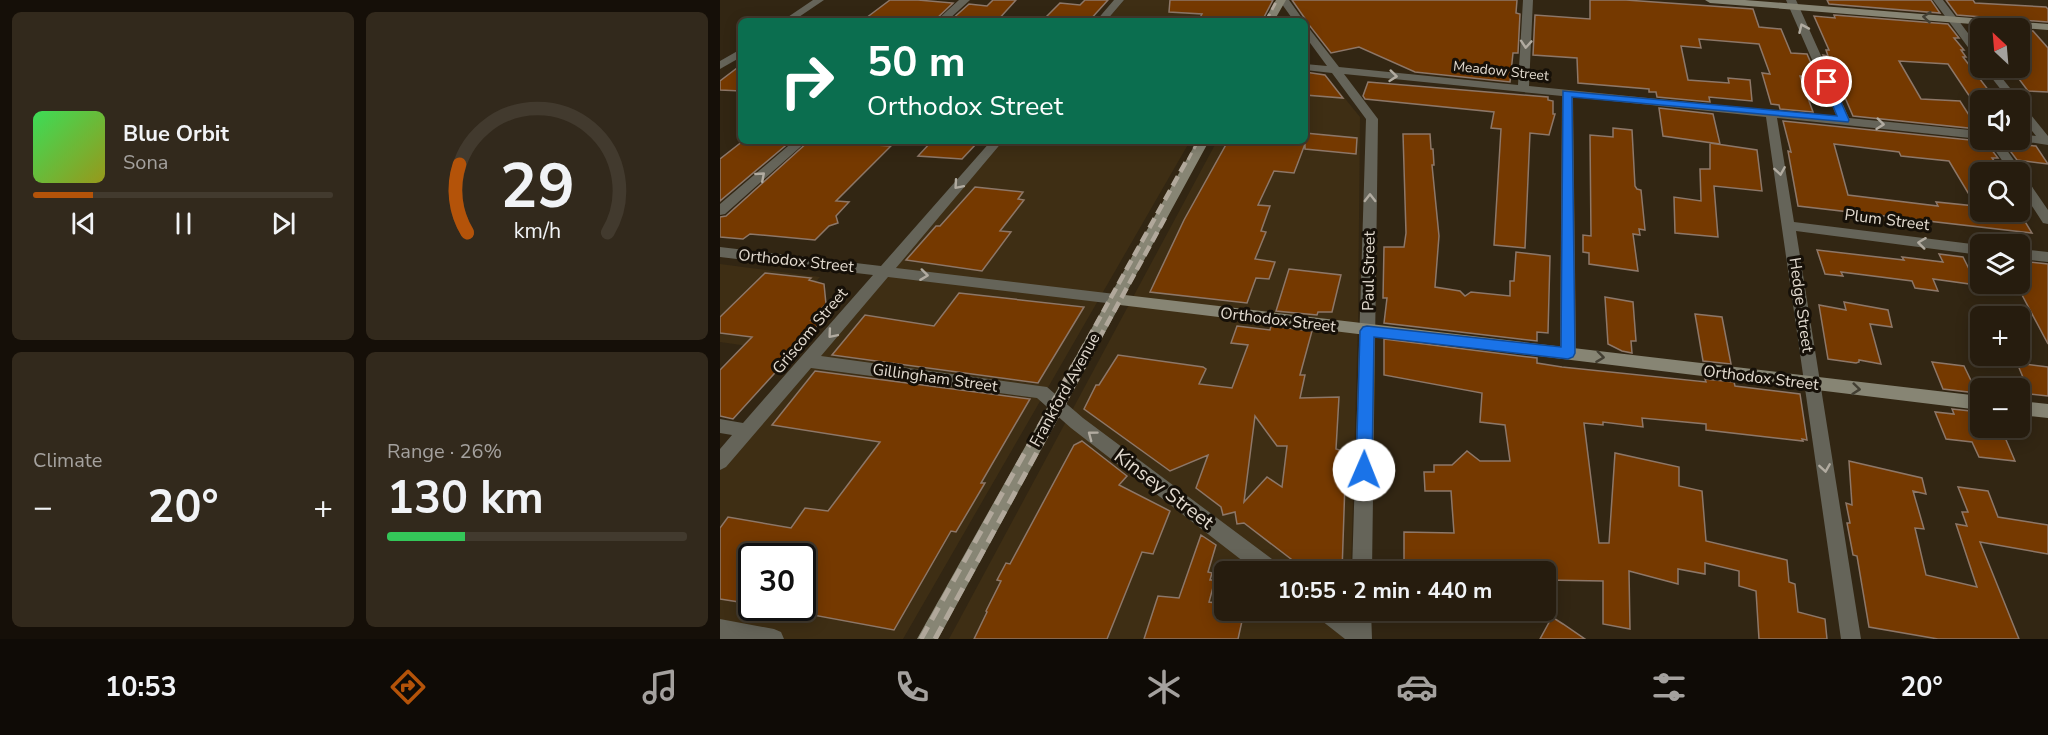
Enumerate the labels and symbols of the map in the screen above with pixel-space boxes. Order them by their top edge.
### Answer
one-way arrow [1922,11,1931,24]
north arrow [1970,18,2030,78]
one-way arrow [1799,23,1811,34]
one-way arrow [1519,40,1532,49]
pin [1801,56,1852,107]
street label: Meadow Street [1452,57,1550,85]
one-way arrow [1389,69,1398,81]
one-way arrow [1875,117,1884,130]
one-way arrow [1774,167,1786,176]
one-way arrow [754,172,765,183]
one-way arrow [955,178,966,189]
one-way arrow [1364,194,1376,203]
street label: Plum Street [1843,204,1931,236]
street label: Paul Street [1357,231,1381,311]
one-way arrow [1917,237,1926,250]
street label: Orthodox Street [737,244,855,278]
street label: Hedge Street [1783,256,1819,354]
one-way arrow [920,269,929,281]
street label: Griscom Street [767,283,853,379]
street label: Orthodox Street [1219,302,1337,338]
one-way arrow [828,327,839,338]
street label: Frankford Avenue [1025,329,1105,451]
one-way arrow [1596,351,1605,363]
street label: Gillingham Street [871,358,999,398]
street label: Orthodox Street [1702,360,1820,396]
one-way arrow [1852,383,1861,395]
one-way arrow [1088,431,1099,442]
position arrow [1332,438,1396,502]
street label: Kinsey Street [1109,443,1220,536]
one-way arrow [1819,463,1831,473]
speed limit sign: 30 [738,543,816,621]

